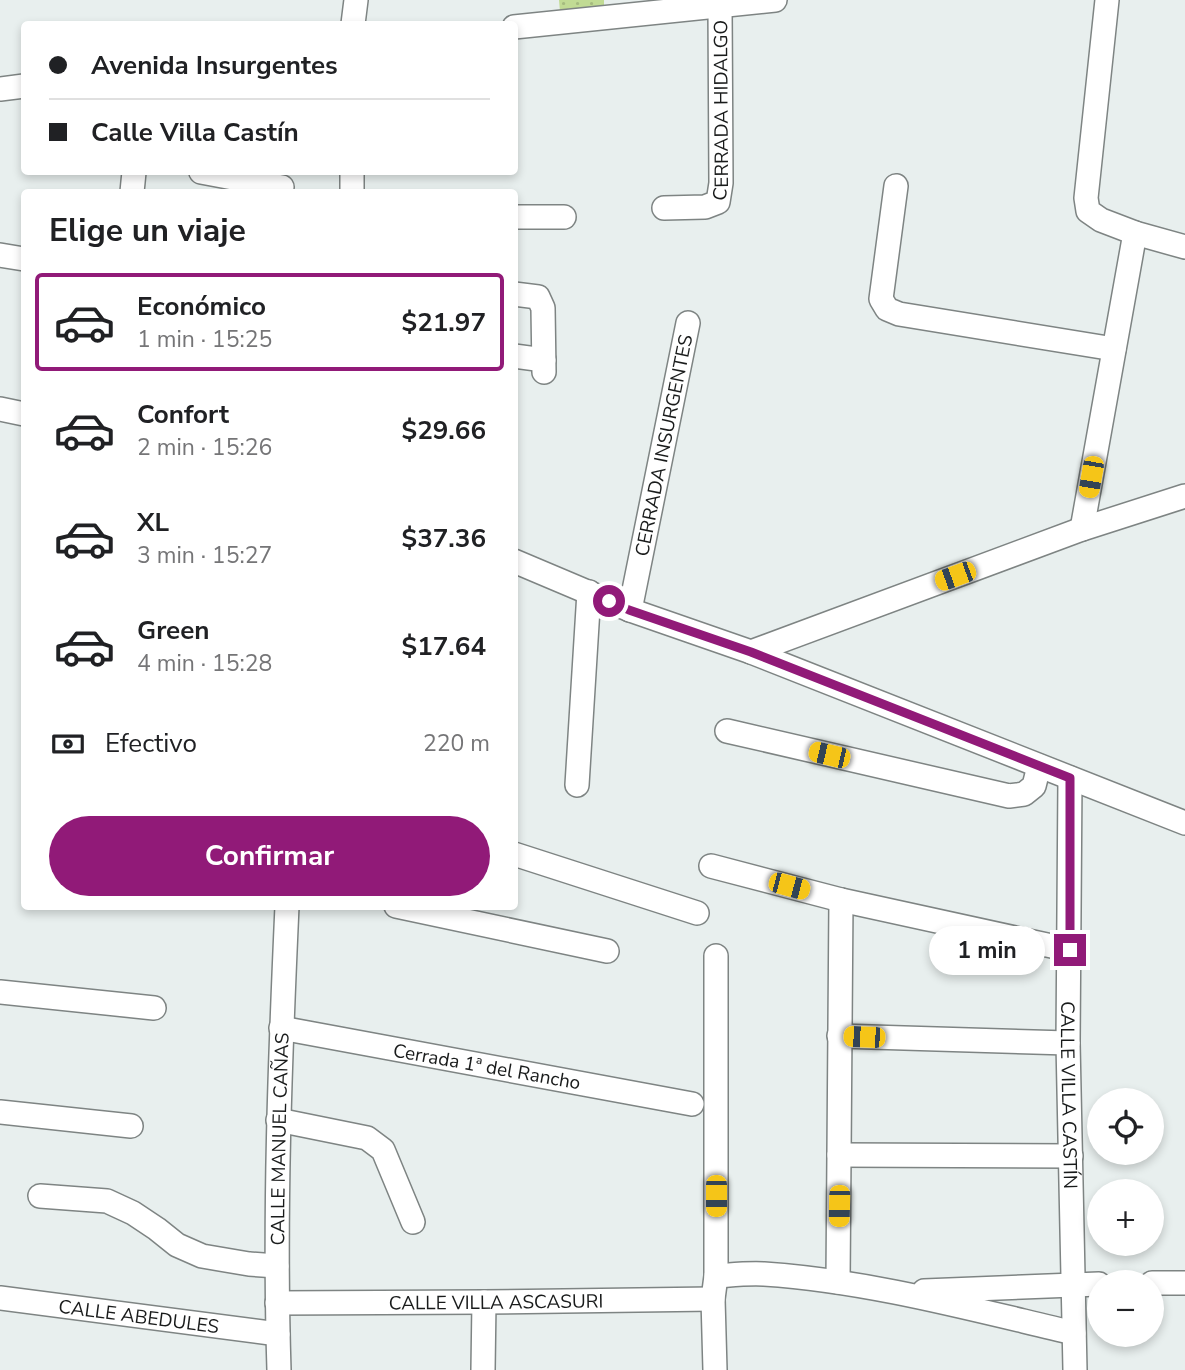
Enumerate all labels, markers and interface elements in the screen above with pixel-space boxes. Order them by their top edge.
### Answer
street label: CERRADA HIDALGO [706,20,735,202]
text: Avenida Insurgentes [91,48,338,83]
text: Calle Villa Castín [91,115,299,150]
text: Elige un viaje [49,209,246,252]
text: Económico [137,289,266,324]
icon: car [53,291,116,354]
text: $21.97 [402,305,486,340]
text: 1 min · 15:25 [137,324,272,355]
street label: CERRADA INSURGENTES [629,332,699,559]
text: Confort [137,397,229,432]
icon: car [53,399,116,462]
text: $29.66 [402,413,486,448]
text: 2 min · 15:26 [137,432,272,463]
car [1078,454,1105,500]
text: XL [137,505,169,540]
icon: car [53,507,116,570]
text: $37.36 [402,521,486,556]
text: 3 min · 15:27 [137,540,272,571]
car [932,559,979,593]
route start [593,585,625,617]
text: Green [137,613,210,648]
icon: car [53,615,116,678]
text: $17.64 [402,629,486,664]
text: 4 min · 15:28 [137,648,272,679]
icon: cash [49,725,87,763]
text: Efectivo [105,726,197,761]
text: 220 m [423,728,490,759]
car [807,740,852,770]
button: Confirmar [49,816,490,896]
car [766,870,813,902]
callout: 1 min [930,926,1046,974]
route end [1054,934,1086,966]
text: 1 min [957,935,1017,966]
street label: CALLE VILLA CASTÍN [1054,1001,1083,1189]
car [843,1026,886,1048]
street label: CALLE MANUEL CAÑAS [265,1032,296,1246]
street label: Cerrada 1ª del Rancho [391,1038,583,1096]
map controls [1087,1088,1164,1347]
button: locate [1087,1088,1164,1165]
car [706,1175,727,1217]
button: + [1087,1179,1164,1256]
car [829,1185,850,1227]
button: − [1087,1270,1164,1347]
street label: CALLE VILLA ASCASURI [389,1288,603,1316]
street label: CALLE ABEDULES [57,1294,221,1340]

